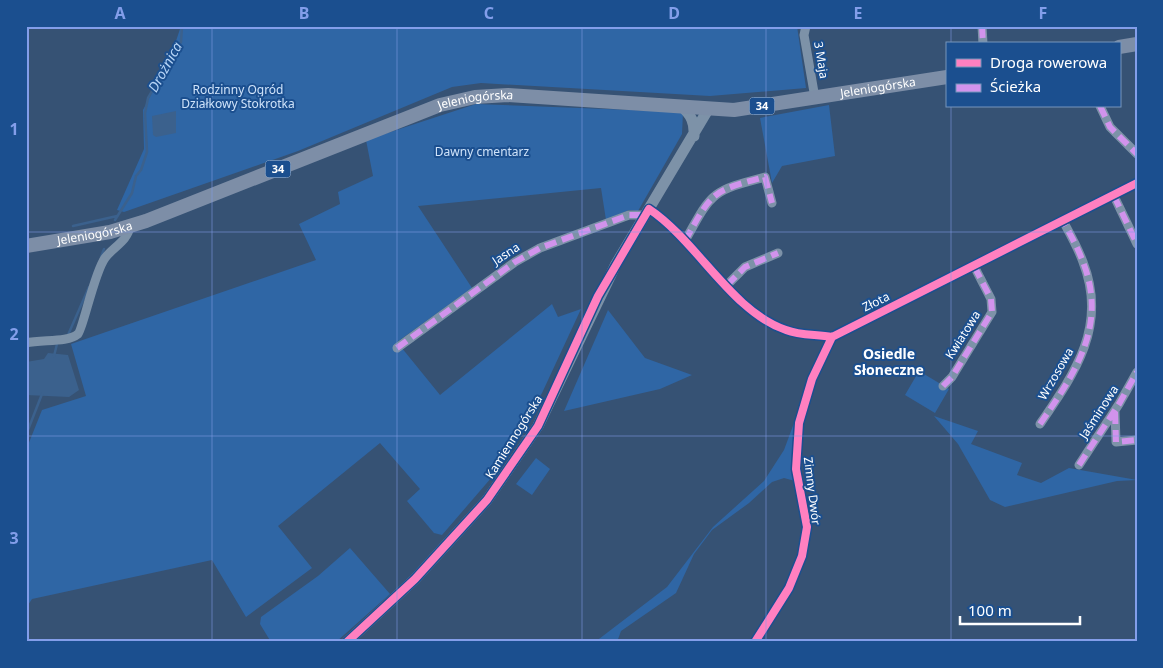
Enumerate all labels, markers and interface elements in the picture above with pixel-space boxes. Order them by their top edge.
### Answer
text: A [114,2,126,24]
text: B [299,2,309,24]
text: C [484,2,494,24]
text: D [668,2,680,24]
text: E [854,2,863,24]
text: F [1039,2,1047,24]
water label: Drożnica [143,38,186,95]
street label: 3 Maja [810,40,833,80]
legend [946,42,1120,108]
text: Droga rowerowa [990,52,1107,72]
street label: Jeleniogórska [838,73,917,102]
text: Ścieżka [990,76,1041,96]
park label: Rodzinny Ogród Działkowy Stokrotka [181,81,295,112]
street label: Jeleniogórska [434,86,514,114]
road number: 34 [750,98,774,114]
text: 1 [9,118,19,140]
park label: Dawny cmentarz [435,143,530,160]
road number: 34 [266,160,290,178]
street label: Jeleniogórska [55,217,134,249]
street label: Jasna [488,238,523,269]
street label: Złota [859,288,892,315]
street label: Kwiatowa [941,307,984,362]
text: 2 [9,323,19,345]
district label: Osiedle Słoneczne [854,344,924,379]
street label: Wrzosowa [1034,344,1077,403]
street label: Jaśminowa [1074,382,1122,443]
street label: Kamiennogórska [481,392,546,482]
street label: Zimny Dwór [800,456,825,526]
text: 3 [9,527,19,549]
scale bar [960,593,1080,625]
text: 100 m [968,600,1012,620]

